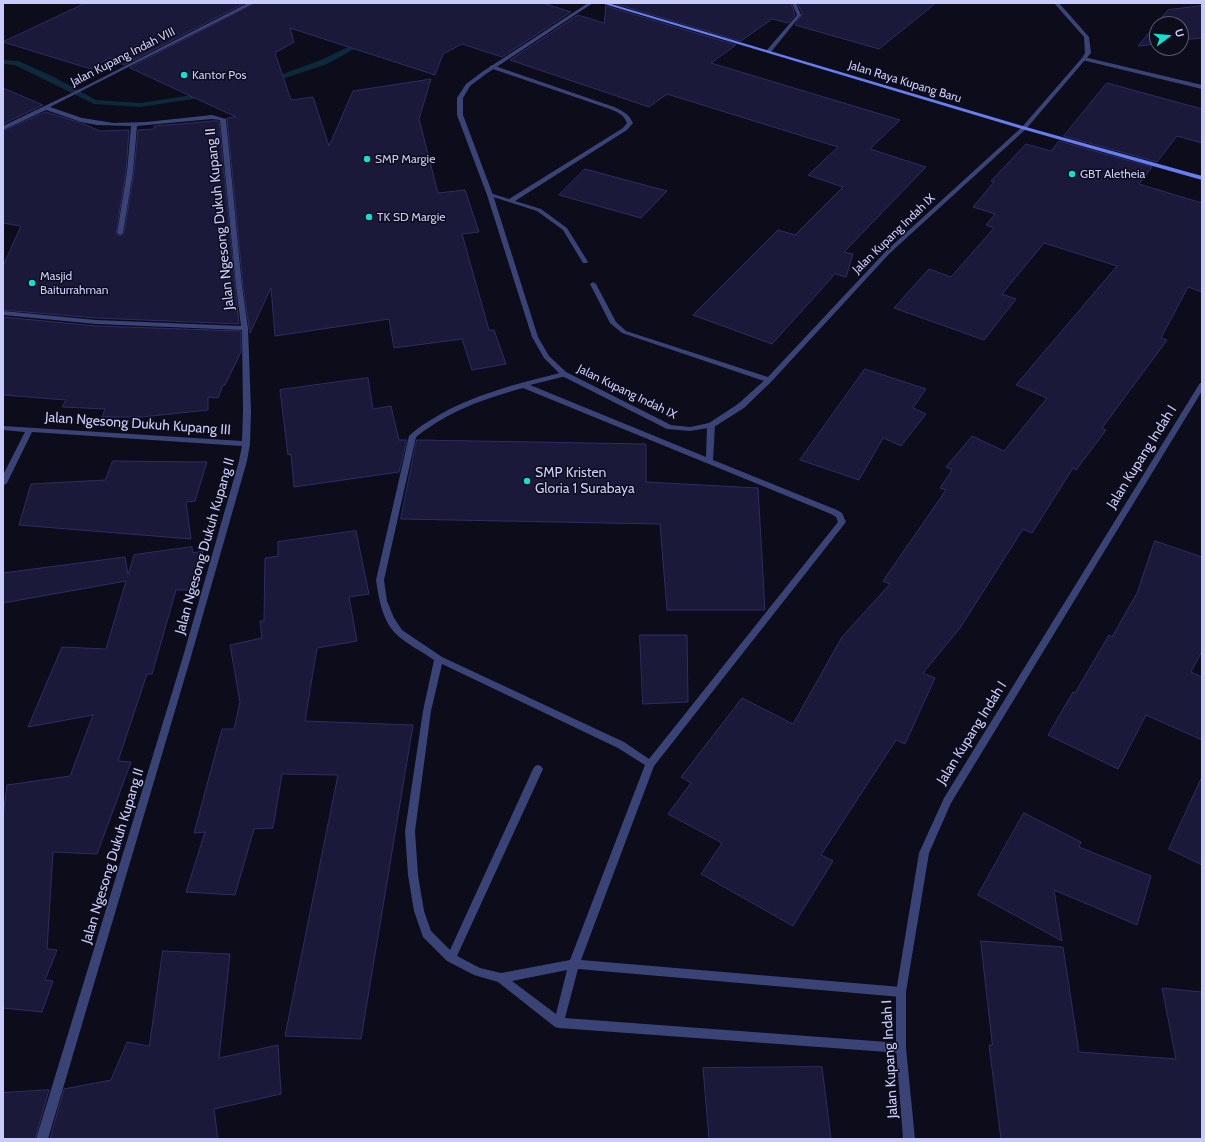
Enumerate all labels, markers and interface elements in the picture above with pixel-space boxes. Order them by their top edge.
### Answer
north arrow [1149,16,1189,56]
street label: Jalan Kupang Indah VIII [68,24,178,90]
text: U [1172,27,1187,39]
street label: Jalan Raya Kupang Baru [847,58,963,106]
place label: Kantor Pos [192,68,247,82]
marker: Kantor Pos [179,70,189,80]
street label: Jalan Ngesong Dukuh Kupang II [202,127,238,311]
place label: SMP Margie [375,152,435,166]
marker: SMP Margie [362,154,372,164]
place label: GBT Aletheia [1080,167,1145,181]
marker: GBT Aletheia [1067,169,1077,179]
street label: Jalan Kupang Indah IX [850,191,938,277]
place label: TK SD Margie [377,210,445,224]
marker: TK SD Margie [364,212,374,222]
place label: Masjid Baiturrahman [40,269,109,297]
marker: Masjid Baiturrahman [27,278,37,288]
street label: Jalan Kupang Indah IX [575,362,679,422]
street label: Jalan Kupang Indah I [1103,402,1181,512]
street label: Jalan Ngesong Dukuh Kupang III [45,409,231,439]
street label: Jalan Ngesong Dukuh Kupang II [172,456,238,636]
place label: SMP Kristen Gloria 1 Surabaya [535,465,635,498]
marker: SMP Kristen Gloria 1 Surabaya [522,476,532,486]
street label: Jalan Kupang Indah I [933,678,1011,788]
street label: Jalan Ngesong Dukuh Kupang II [78,766,148,946]
street label: Jalan Kupang Indah I [879,999,901,1119]

